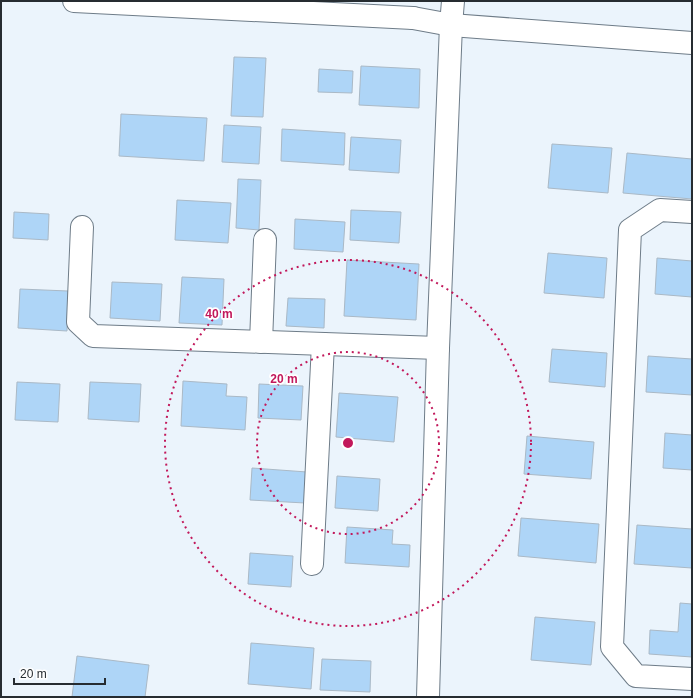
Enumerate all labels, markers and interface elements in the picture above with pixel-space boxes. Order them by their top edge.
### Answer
text: 40 m [205,307,233,321]
text: 20 m [270,372,298,386]
centre of rings [341,436,355,450]
scale bar [14,660,105,686]
text: 20 m [20,667,47,681]

